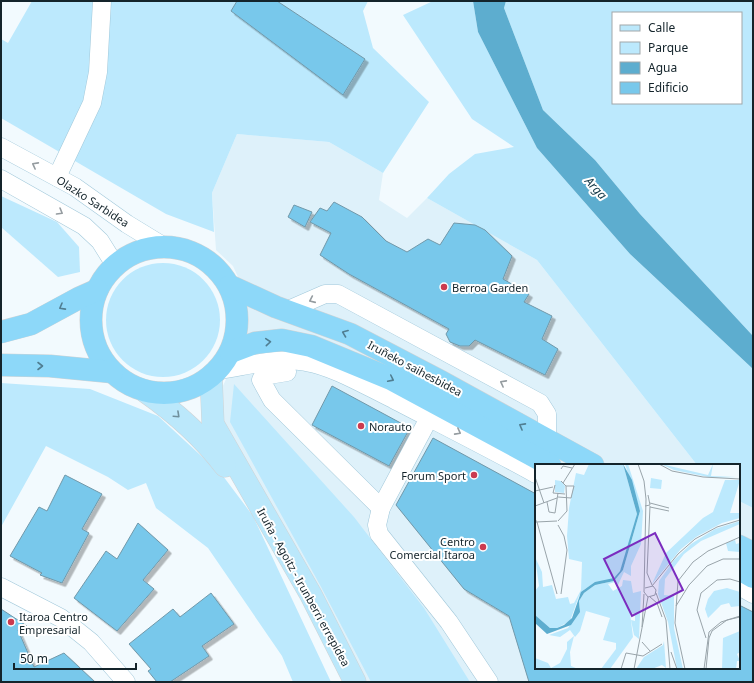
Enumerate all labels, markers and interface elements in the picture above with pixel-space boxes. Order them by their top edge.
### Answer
legend [612,12,742,104]
text: Calle [648,19,676,36]
text: Parque [648,39,689,56]
text: Agua [648,59,677,76]
text: Edificio [648,79,689,96]
one-way arrow [32,163,40,170]
street label: Olazko Sarbidea [54,172,132,230]
water label: Arga [581,172,611,203]
one-way arrow [56,207,63,214]
place label: Berroa Garden [452,280,528,295]
marker: Berroa Garden [439,282,449,292]
one-way arrow [309,295,316,303]
one-way arrow [59,303,66,310]
one-way arrow [342,329,349,337]
one-way arrow [265,337,271,346]
street label: Iruñeko saihesbidea [365,337,465,399]
one-way arrow [37,362,43,370]
one-way arrow [386,374,394,382]
one-way arrow [500,380,507,388]
one-way arrow [173,410,180,417]
place label: Norauto [369,419,412,434]
marker: Norauto [356,421,366,431]
one-way arrow [519,423,526,430]
one-way arrow [454,427,461,434]
inset map [535,464,740,669]
place label: Forum Sport [401,468,466,483]
marker: Forum Sport [469,470,479,480]
street label: Iruña - Agoitz - Irunberri errepidea [254,505,354,669]
place label: Centro Comercial Itaroa [390,534,475,562]
marker: Centro Comercial Itaroa [478,542,488,552]
place label: Itaroa Centro Empresarial [19,609,88,637]
marker: Itaroa Centro Empresarial [6,617,16,627]
scale bar [14,645,136,671]
text: 50 m [20,650,48,667]

